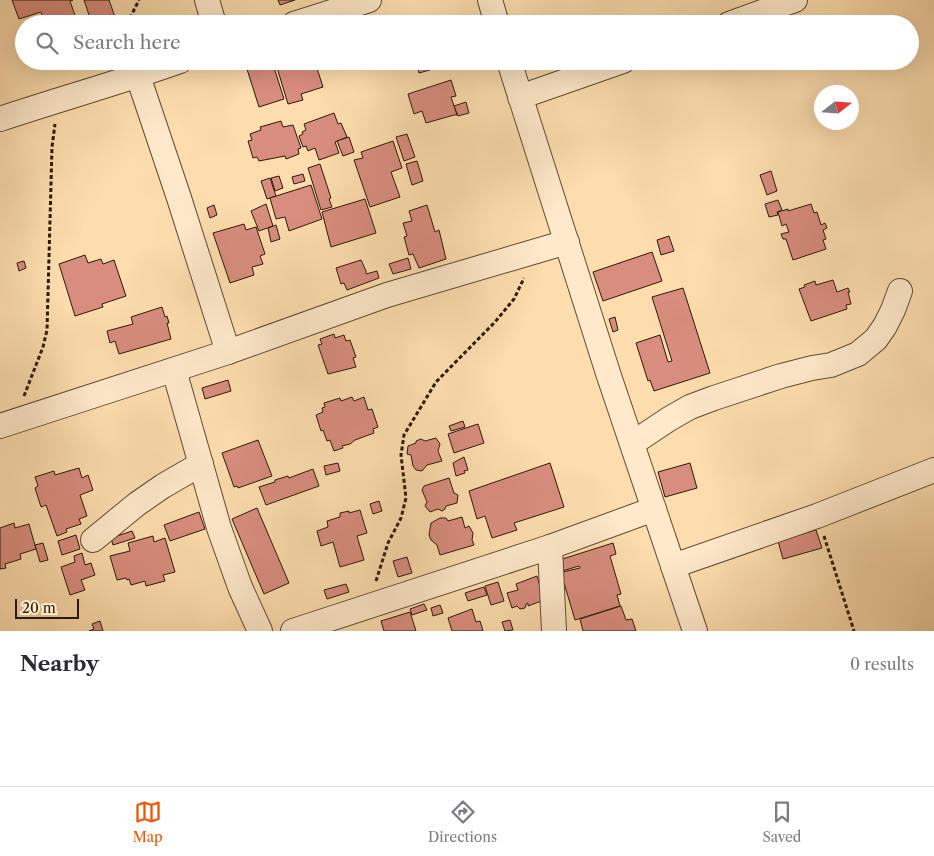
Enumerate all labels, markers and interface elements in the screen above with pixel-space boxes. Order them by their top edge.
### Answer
search box [15,15,919,70]
icon: search [33,29,61,57]
text: Search here [73,31,181,54]
north arrow [814,85,859,130]
scale bar [15,596,79,619]
text: 20 m [22,599,56,617]
text: Nearby [20,651,99,676]
text: 0 results [850,654,914,674]
tab: Map [133,798,163,846]
tab: Directions [428,798,497,846]
tab: Saved [762,798,801,846]

